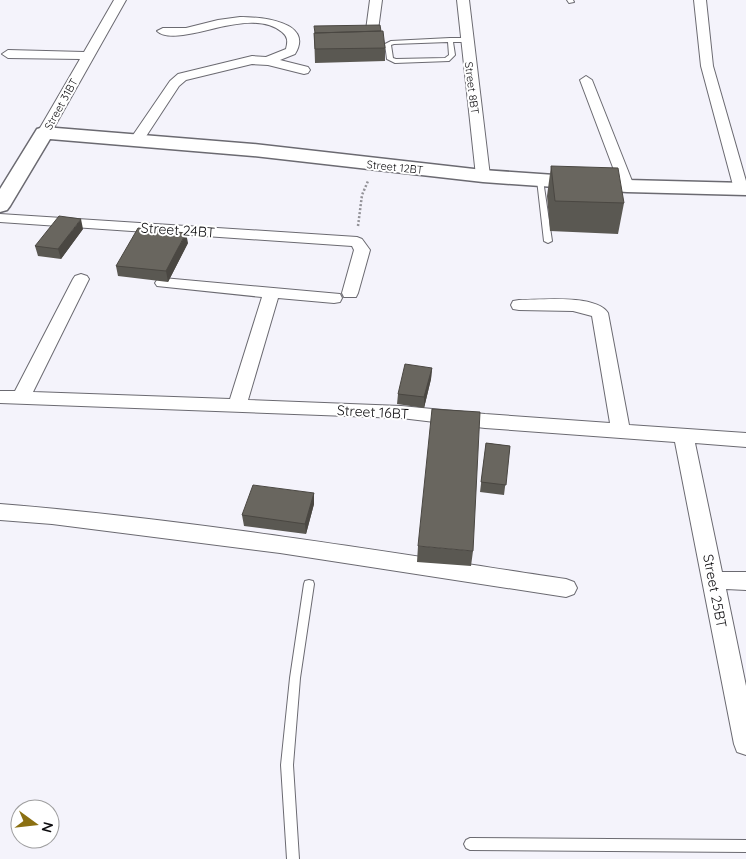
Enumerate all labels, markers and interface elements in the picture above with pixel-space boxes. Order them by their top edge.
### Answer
street label: Street 8BT [462,61,482,115]
street label: Street 31BT [41,76,81,132]
street label: Street 12BT [366,157,424,177]
street label: Street 24BT [140,218,216,242]
street label: Street 16BT [337,401,409,423]
street label: Street 25BT [699,553,731,629]
north arrow [10,799,60,849]
text: N [38,820,58,835]

